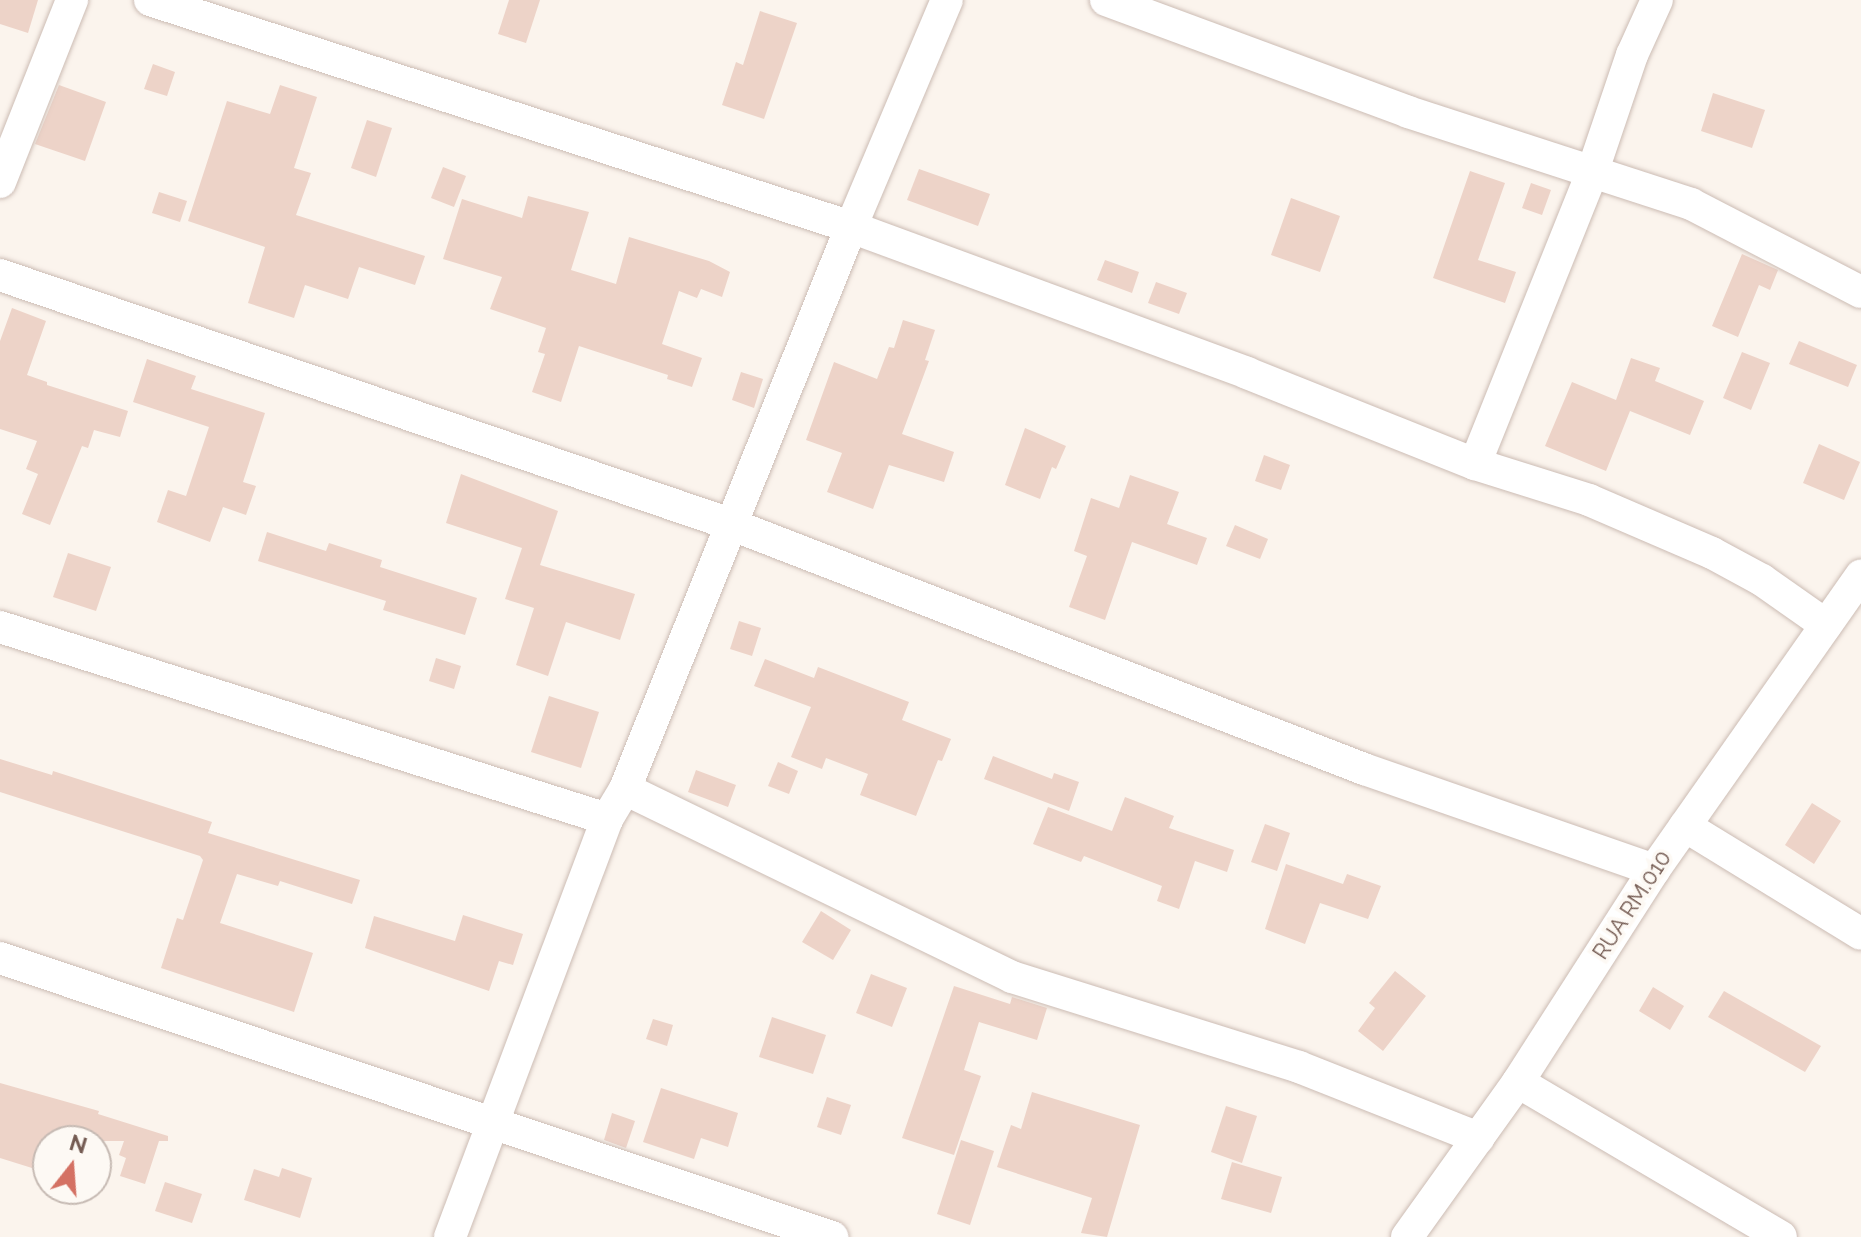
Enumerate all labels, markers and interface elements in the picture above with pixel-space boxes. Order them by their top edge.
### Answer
street label: RUA RM.010 [1587,845,1677,965]
north arrow [32,1125,112,1205]
text: N [67,1129,90,1159]

